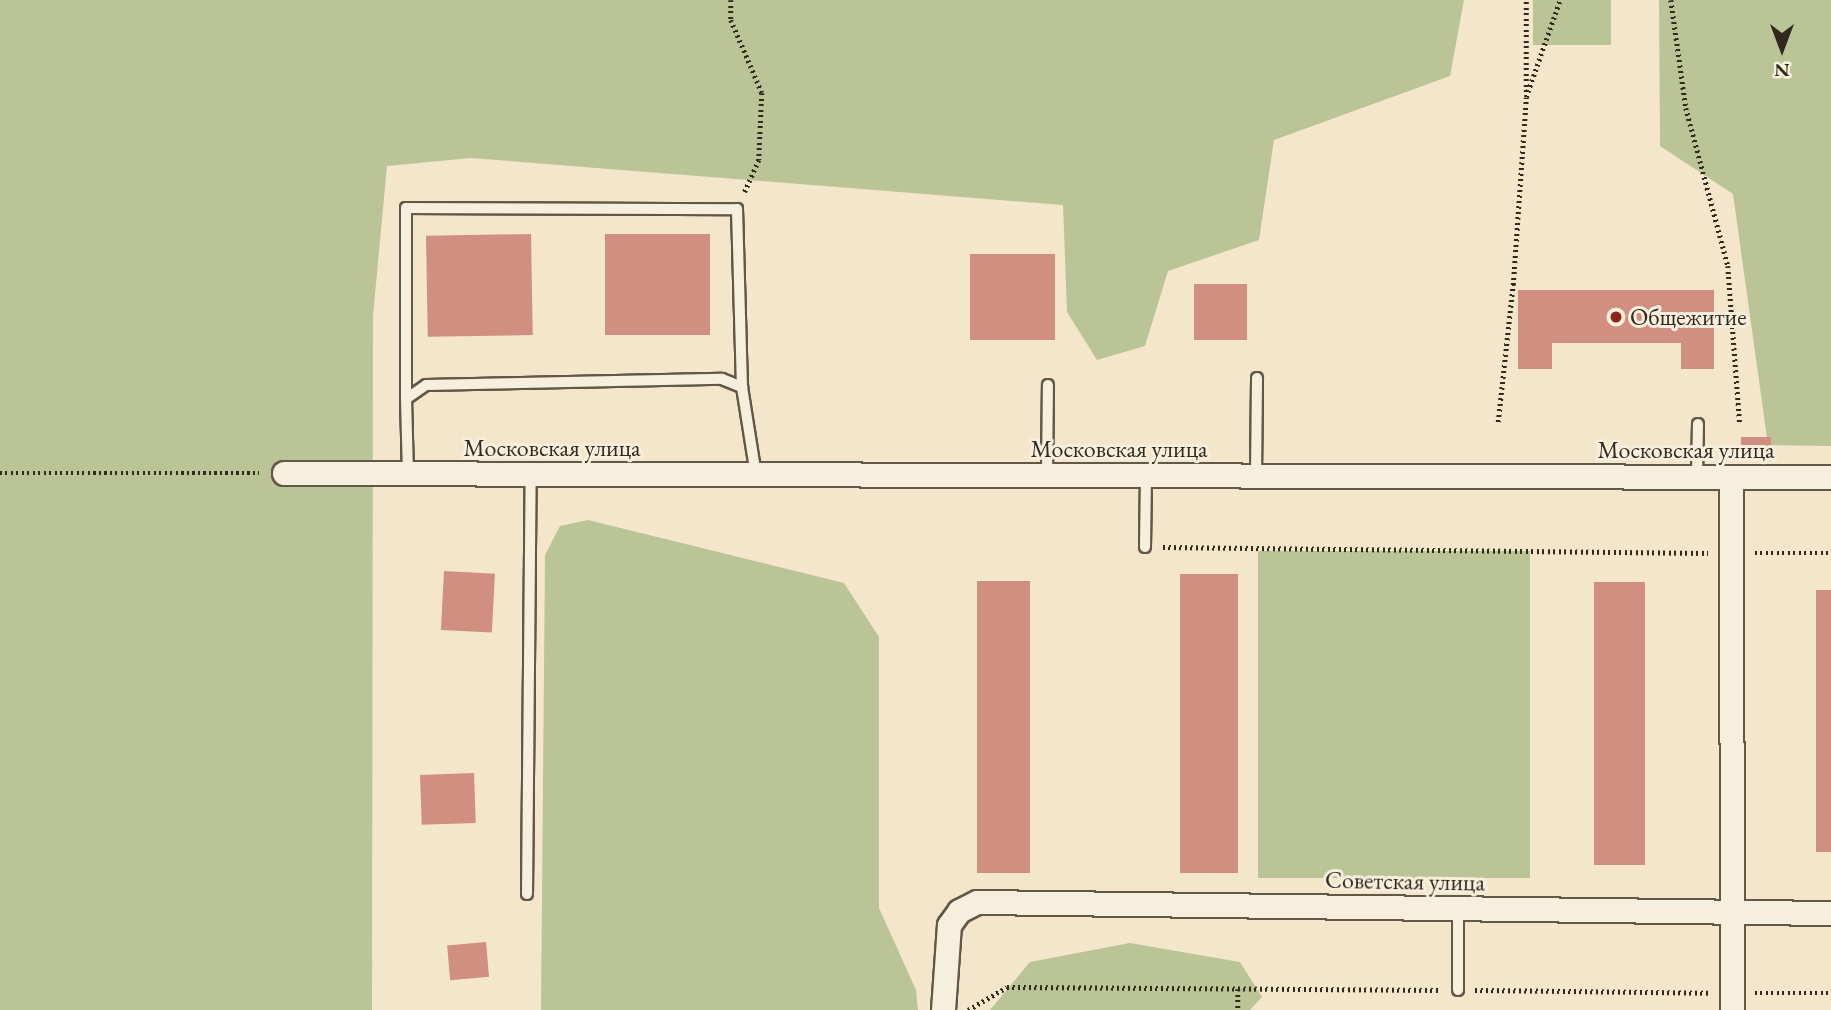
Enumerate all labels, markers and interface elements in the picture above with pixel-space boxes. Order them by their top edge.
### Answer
north arrow [1747,14,1817,84]
text: N [1774,58,1790,83]
place label: Общежитие [1630,303,1747,331]
marker: Общежитие [1608,309,1624,325]
street label: Московская улица [463,434,641,462]
street label: Московская улица [1030,435,1208,463]
street label: Московская улица [1597,436,1775,464]
street label: Советская улица [1325,865,1485,897]

